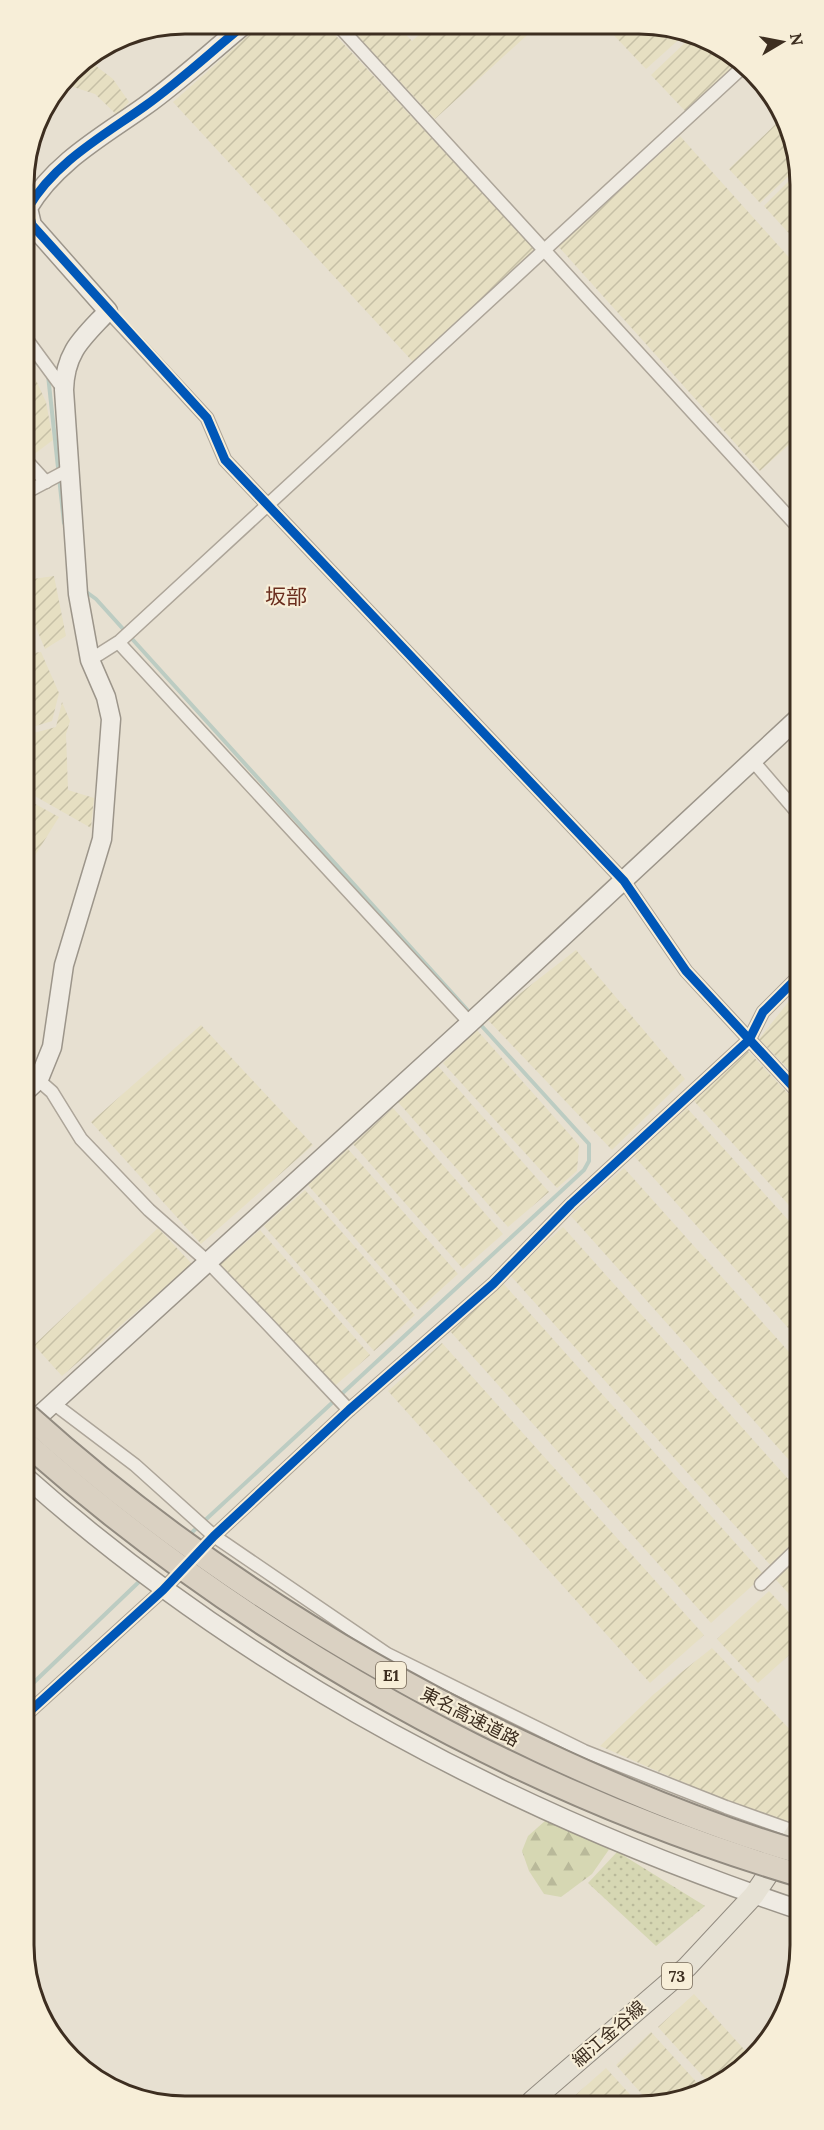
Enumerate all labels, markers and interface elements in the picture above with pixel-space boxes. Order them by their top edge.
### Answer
north arrow [752,12,812,72]
text: N [786,32,808,47]
district label: 坂部 [265,583,307,610]
road number: E1 [376,1662,406,1688]
street label: 東名高速道路 [417,1682,524,1751]
road number: 73 [662,1963,692,1989]
street label: 細江金谷線 [567,1995,650,2072]

